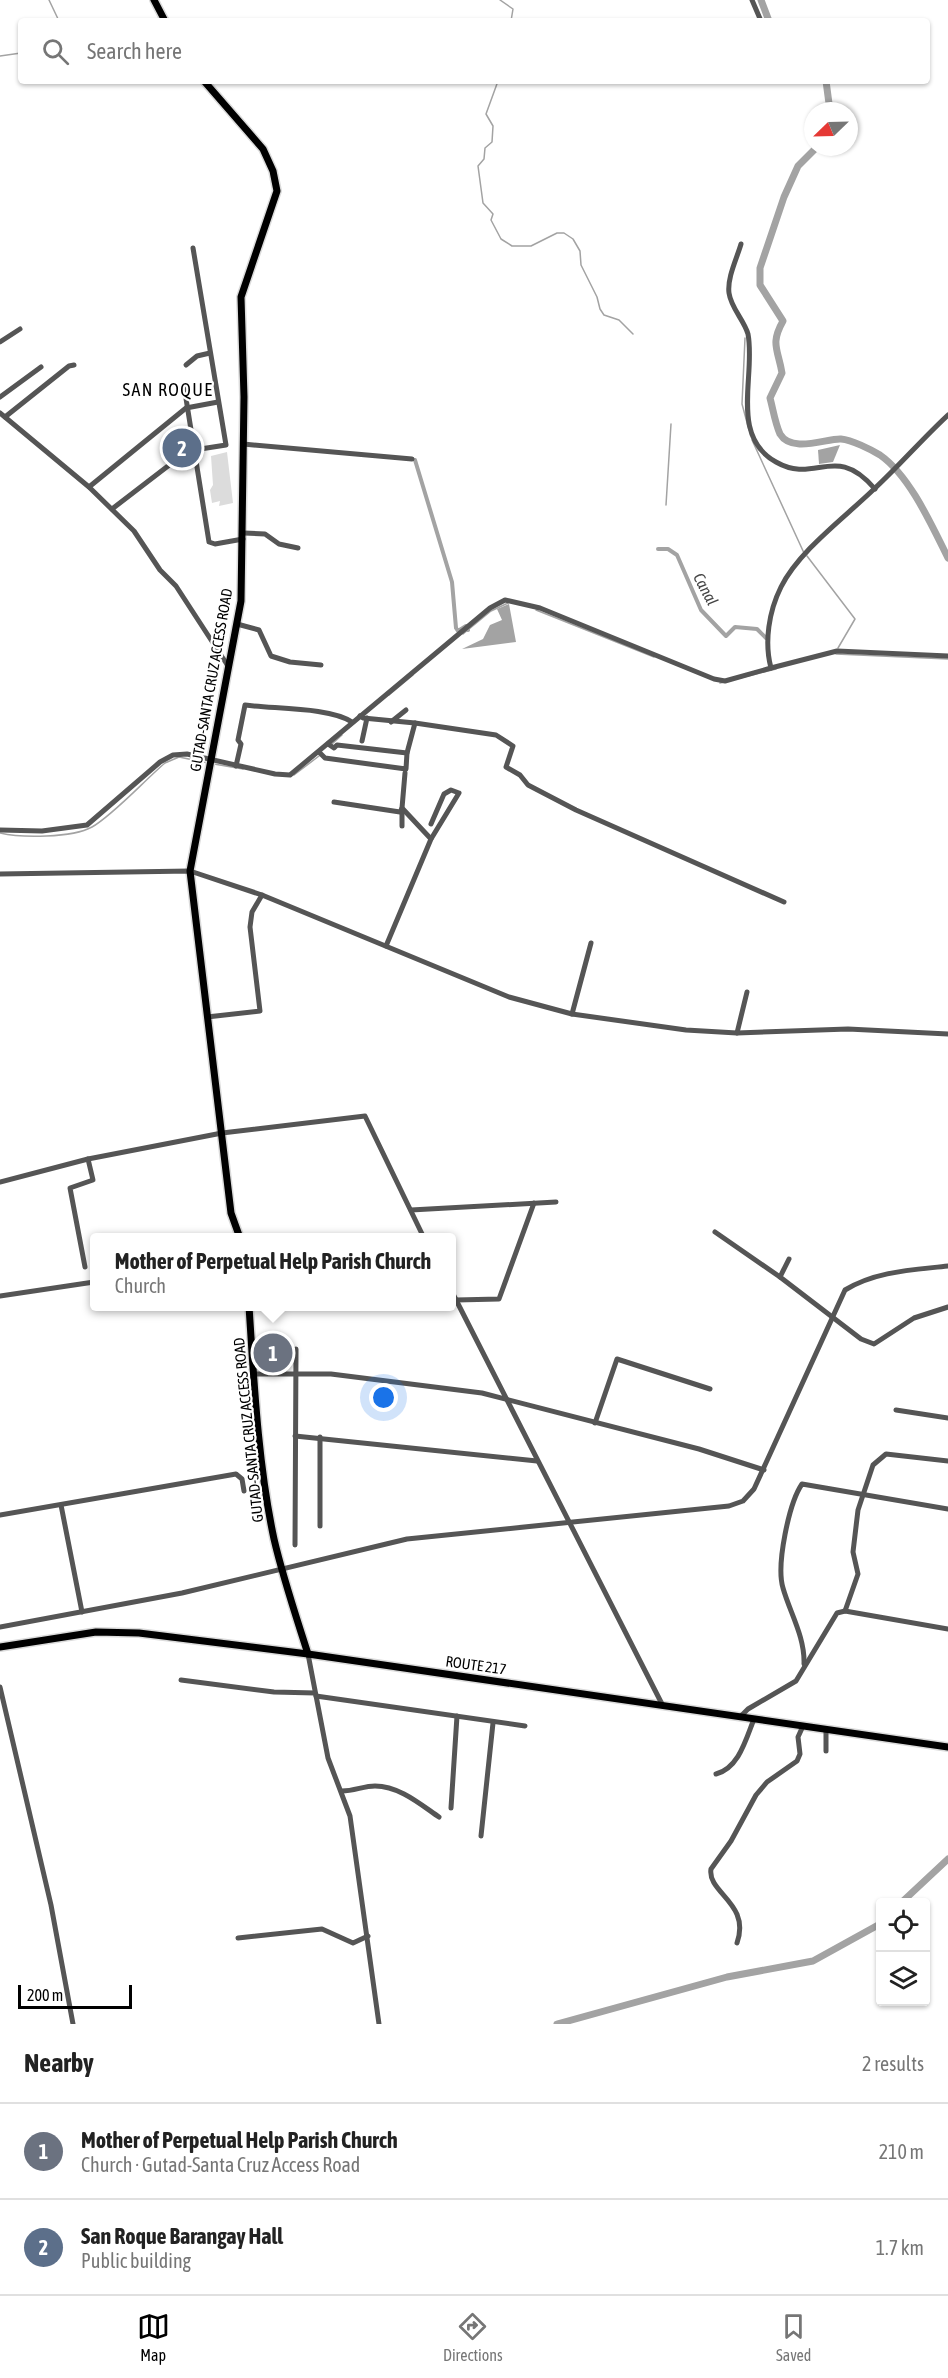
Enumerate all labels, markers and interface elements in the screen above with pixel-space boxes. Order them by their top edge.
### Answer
search box [18,18,930,84]
icon: search [39,35,72,68]
text: Search here [87,38,182,64]
north arrow [804,102,858,156]
district label: SAN ROQUE [122,379,214,400]
pin: 2 [162,426,201,470]
water label: Canal [690,570,722,608]
street label: GUTAD-SANTA CRUZ ACCESS ROAD [187,587,235,773]
popup [90,1233,456,1311]
text: Mother of Perpetual Help Parish Church [115,1248,431,1274]
text: Church [115,1274,166,1297]
pin: 1 [254,1330,292,1376]
street label: GUTAD-SANTA CRUZ ACCESS ROAD [230,1337,266,1523]
your location [369,1383,398,1412]
street label: ROUTE 217 [445,1652,507,1678]
map controls [876,1898,930,2006]
button: locate [876,1898,930,1952]
button: layers [876,1952,930,2006]
scale bar [18,1982,132,2010]
text: 200 m [27,1986,63,2004]
text: Nearby [24,2048,94,2078]
text: 2 results [862,2052,924,2075]
text: Mother of Perpetual Help Parish Church [81,2127,398,2153]
text: 1 [39,2140,48,2163]
text: 210 m [879,2140,924,2163]
text: Church · Gutad-Santa Cruz Access Road [81,2153,360,2176]
text: San Roque Barangay Hall [81,2223,283,2249]
text: 2 [39,2236,48,2259]
text: 1.7 km [876,2236,924,2259]
text: Public building [81,2249,191,2272]
tab: Map [137,2310,170,2364]
tab: Directions [443,2310,503,2364]
tab: Saved [776,2310,811,2364]

